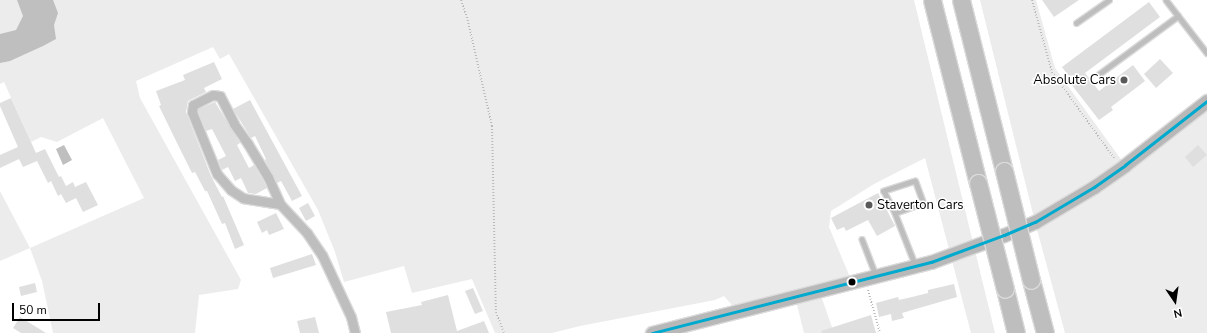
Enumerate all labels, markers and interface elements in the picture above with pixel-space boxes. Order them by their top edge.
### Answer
place label: Absolute Cars [1033,72,1116,88]
marker: Absolute Cars [1119,75,1129,85]
place label: Staverton Cars [877,197,964,213]
marker: Staverton Cars [864,200,874,210]
unlabelled marker [847,277,857,287]
north arrow [1155,281,1195,321]
scale bar [14,295,102,321]
text: 50 m [19,302,47,318]
text: N [1172,305,1184,321]

